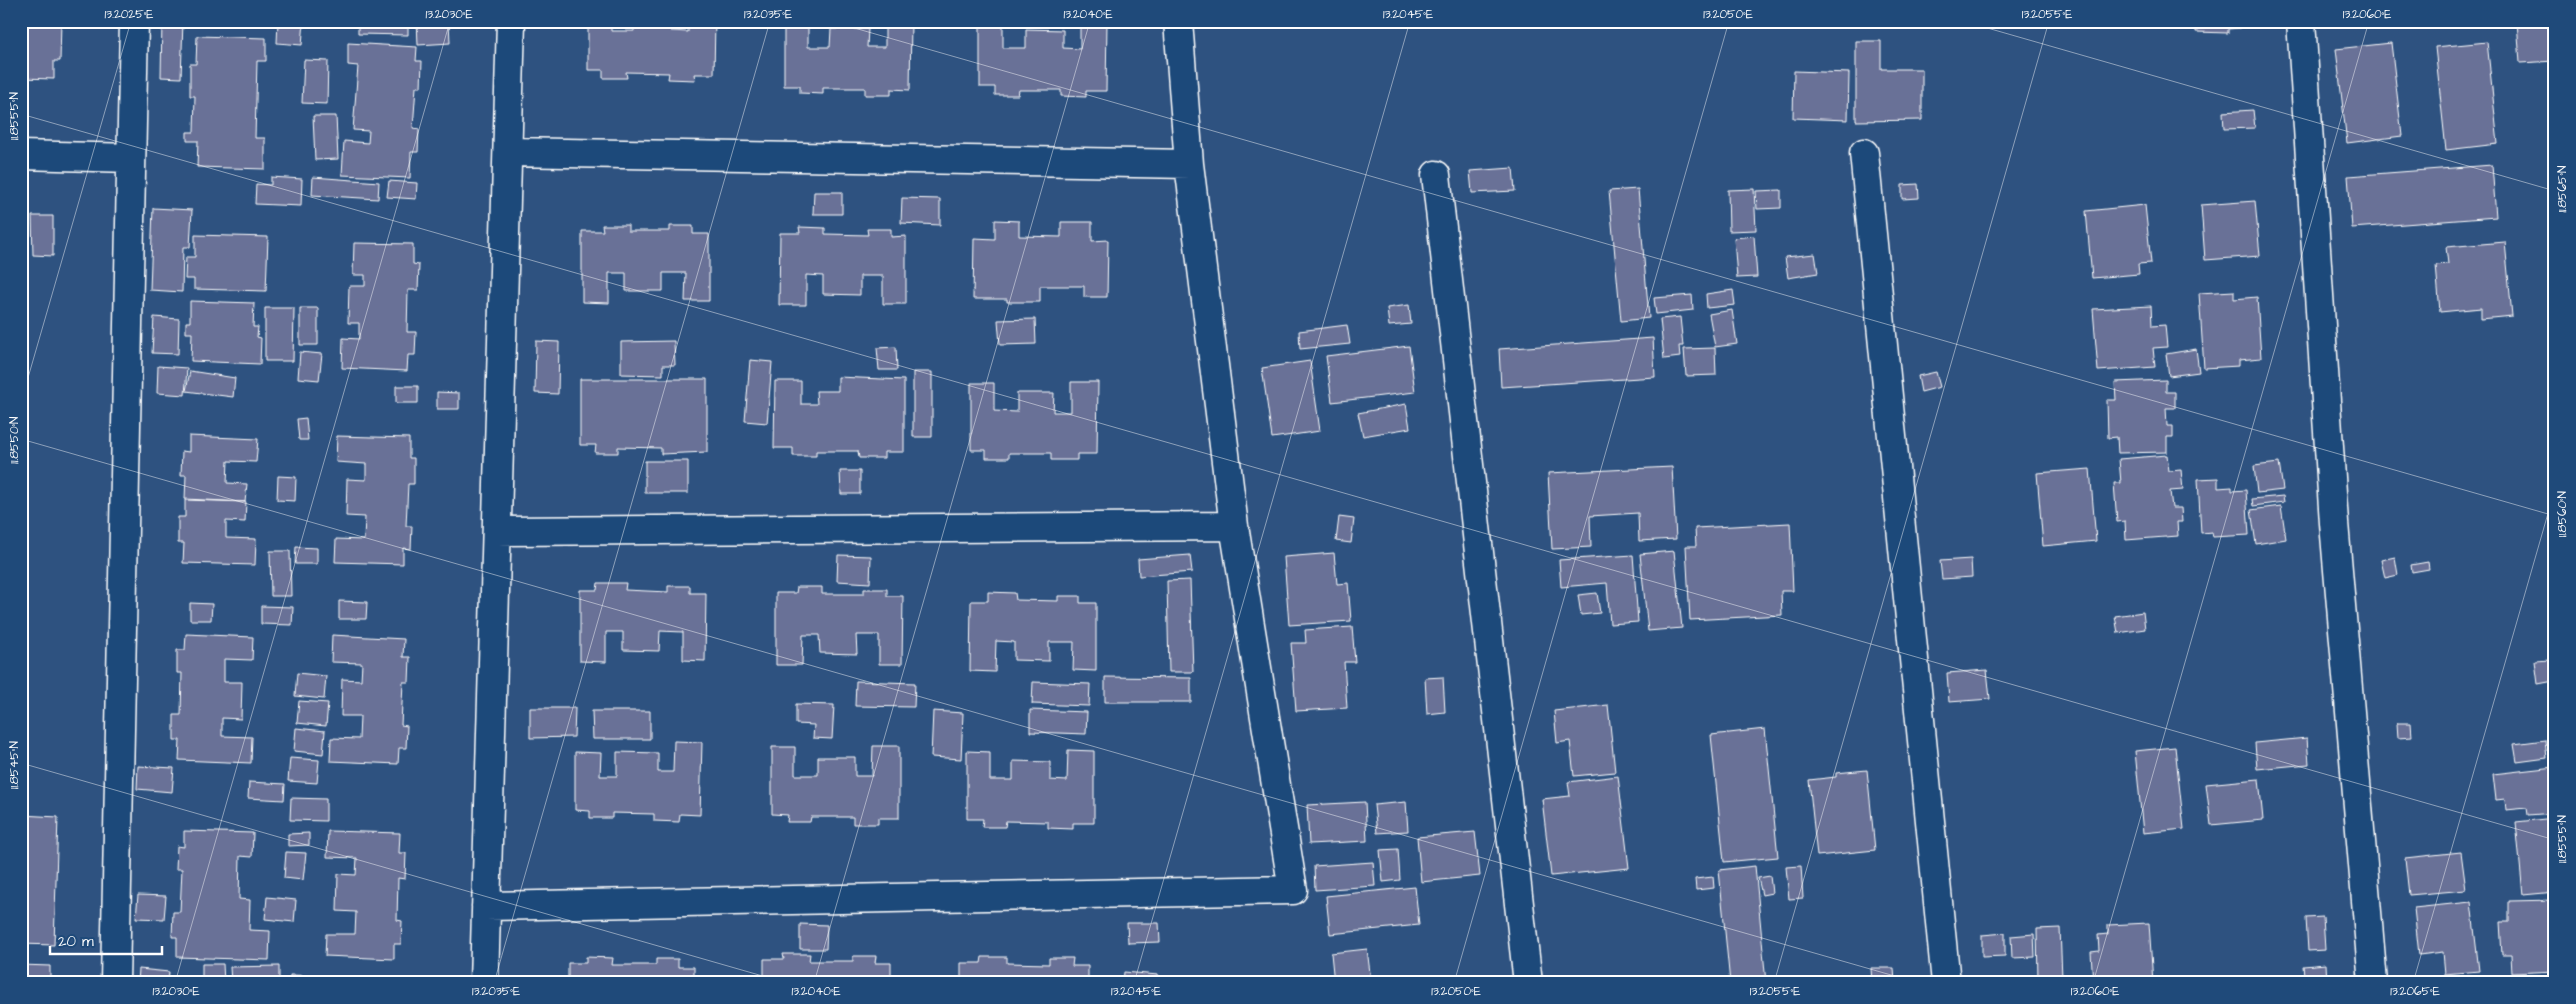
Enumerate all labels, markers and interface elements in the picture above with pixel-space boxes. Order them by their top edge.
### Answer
text: 13.2025°E [105,6,153,23]
text: 13.2030°E [425,6,473,23]
text: 13.2035°E [744,6,792,23]
text: 13.2040°E [1063,6,1113,23]
text: 13.2045°E [1383,6,1433,23]
text: 13.2050°E [1703,6,1753,23]
text: 13.2055°E [2022,6,2072,23]
text: 13.2060°E [2343,6,2391,23]
text: 11.8555°N [6,91,23,140]
text: 11.8565°N [2554,165,2571,213]
text: 11.8550°N [6,416,23,464]
text: 11.8560°N [2554,490,2571,537]
text: 11.8545°N [6,741,23,789]
text: 11.8555°N [2554,814,2571,863]
scale bar [50,924,162,956]
text: 20 m [58,931,94,952]
text: 13.2030°E [152,983,200,1000]
text: 13.2035°E [472,983,520,1000]
text: 13.2040°E [791,983,841,1000]
text: 13.2045°E [1111,983,1161,1000]
text: 13.2050°E [1431,983,1481,1000]
text: 13.2055°E [1750,983,1800,1000]
text: 13.2060°E [2071,983,2119,1000]
text: 13.2065°E [2390,983,2440,1000]

